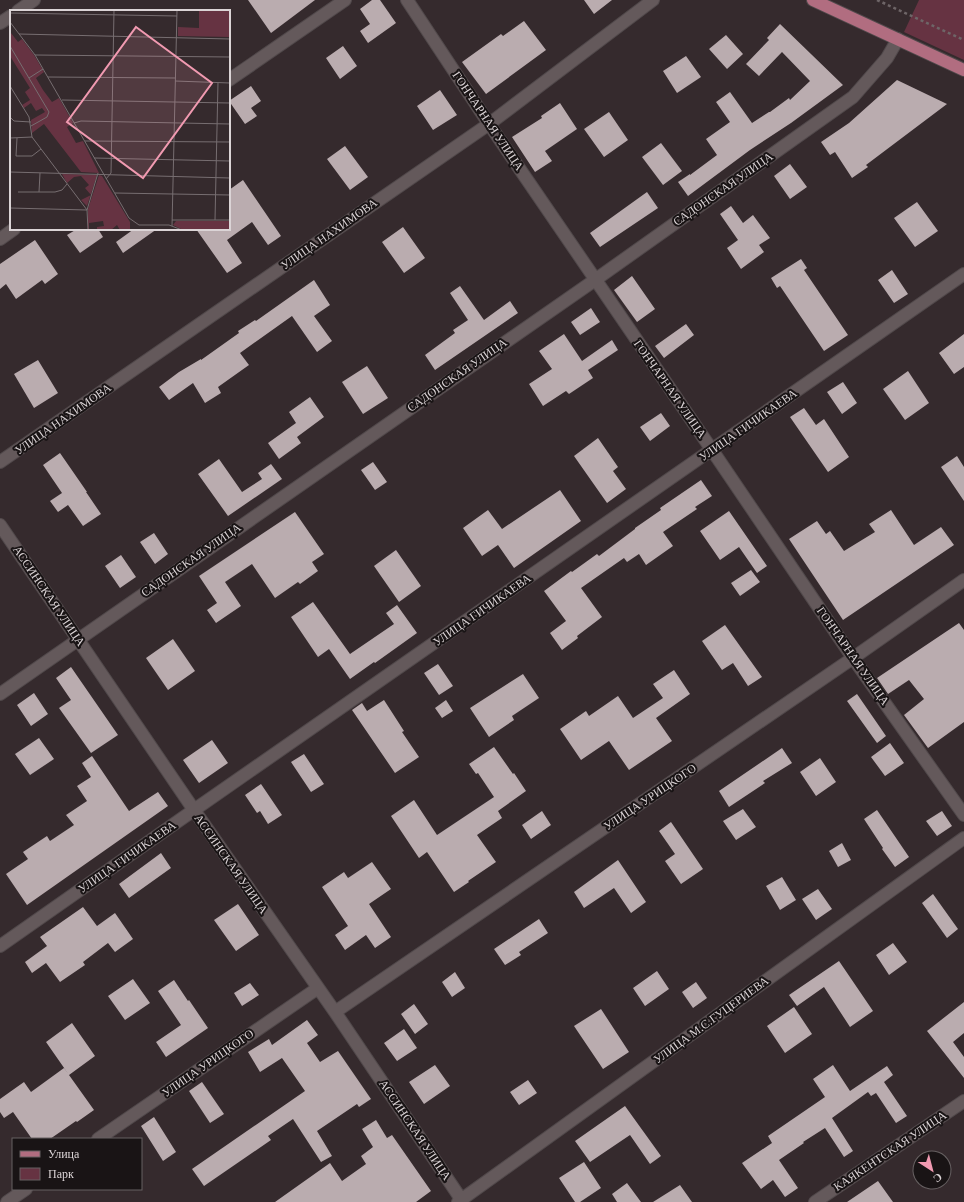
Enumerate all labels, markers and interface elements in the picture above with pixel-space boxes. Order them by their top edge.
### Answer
inset map [10,10,230,230]
street label: ГОНЧАРНАЯ УЛИЦА [450,69,527,174]
street label: САДОНСКАЯ УЛИЦА [670,149,776,229]
street label: УЛИЦА НАХИМОВА [278,195,380,272]
street label: САДОНСКАЯ УЛИЦА [404,335,510,415]
street label: ГОНЧАРНАЯ УЛИЦА [631,337,709,441]
street label: УЛИЦА НАХИМОВА [12,380,114,457]
street label: УЛИЦА ГИЧИКАЕВА [696,386,800,464]
street label: САДОНСКАЯ УЛИЦА [138,520,244,600]
street label: АССИНСКАЯ УЛИЦА [10,543,88,649]
street label: УЛИЦА ГИЧИКАЕВА [430,571,534,649]
street label: ГОНЧАРНАЯ УЛИЦА [814,604,892,708]
street label: УЛИЦА УРИЦКОГО [601,761,699,833]
street label: АССИНСКАЯ УЛИЦА [191,812,271,917]
street label: УЛИЦА ГИЧИКАЕВА [75,818,179,896]
street label: УЛИЦА М.С.ГУЦЕРИЕВА [651,973,772,1067]
street label: УЛИЦА УРИЦКОГО [160,1026,257,1100]
street label: АССИНСКАЯ УЛИЦА [376,1077,454,1183]
street label: КАЯКЕНТСКАЯ УЛИЦА [831,1108,949,1194]
legend [12,1138,142,1190]
text: Улица [48,1147,80,1161]
north arrow [912,1150,952,1190]
text: Парк [48,1167,74,1181]

